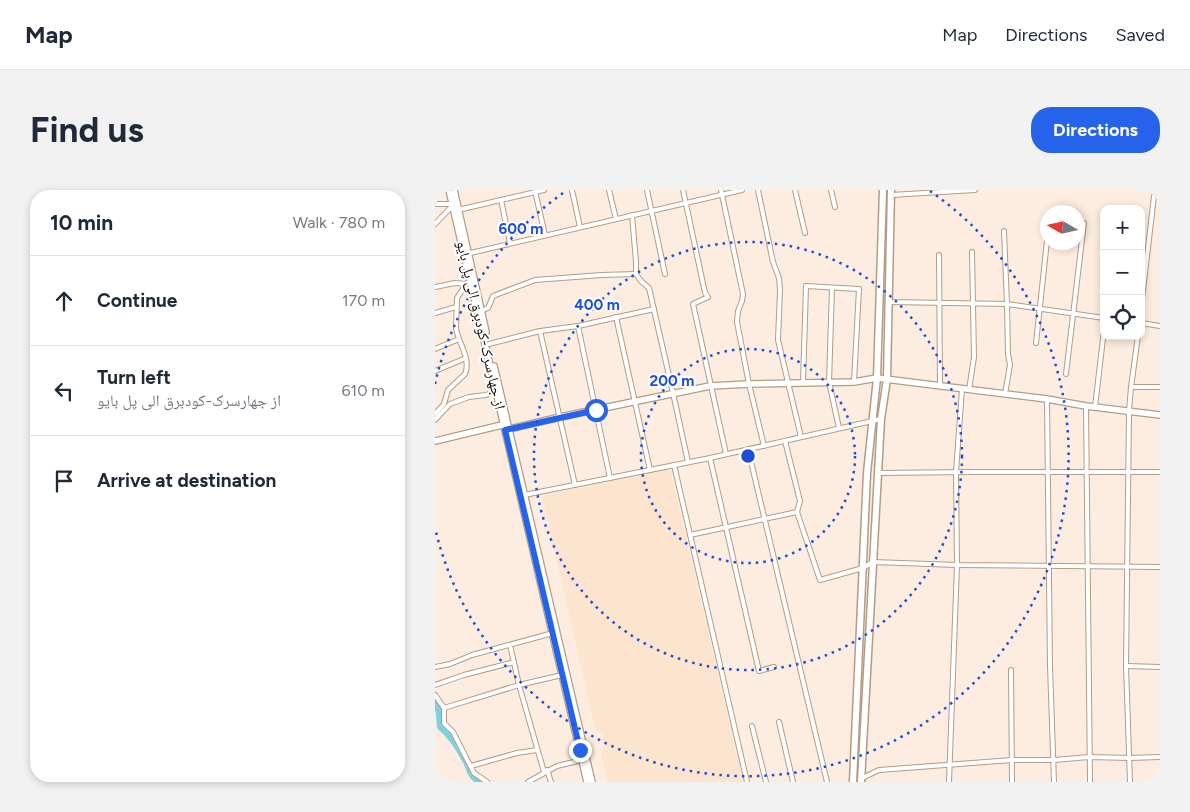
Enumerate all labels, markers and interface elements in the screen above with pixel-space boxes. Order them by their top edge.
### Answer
text: Map [25,20,73,49]
text: Map [942,24,977,46]
text: Directions [1005,24,1087,46]
text: Saved [1115,24,1165,46]
button: Directions [1031,107,1160,153]
text: Find us [30,109,144,151]
north arrow [1040,205,1085,250]
map controls [1100,205,1145,340]
button: + [1100,205,1145,250]
text: 10 min [50,210,113,235]
text: Walk · 780 m [293,213,385,232]
text: 600 m [499,220,543,238]
street label: از جهارسرک-کودبرق الی پل بایو [452,239,509,411]
button: − [1100,250,1145,295]
icon: ahead [50,287,78,315]
text: Continue [97,289,177,312]
text: 170 m [342,291,385,310]
button: locate [1100,295,1145,340]
text: 400 m [574,296,620,314]
text: Turn left [97,366,171,389]
text: 200 m [650,372,694,390]
icon: left [50,377,78,405]
text: 610 m [342,381,385,400]
text: از جهارسرک-کودبرق الی پل بایو [97,391,281,410]
route start [585,399,608,422]
centre of rings [739,447,757,465]
icon: arrive [50,467,78,495]
text: Arrive at destination [97,469,276,492]
route end [569,739,592,762]

